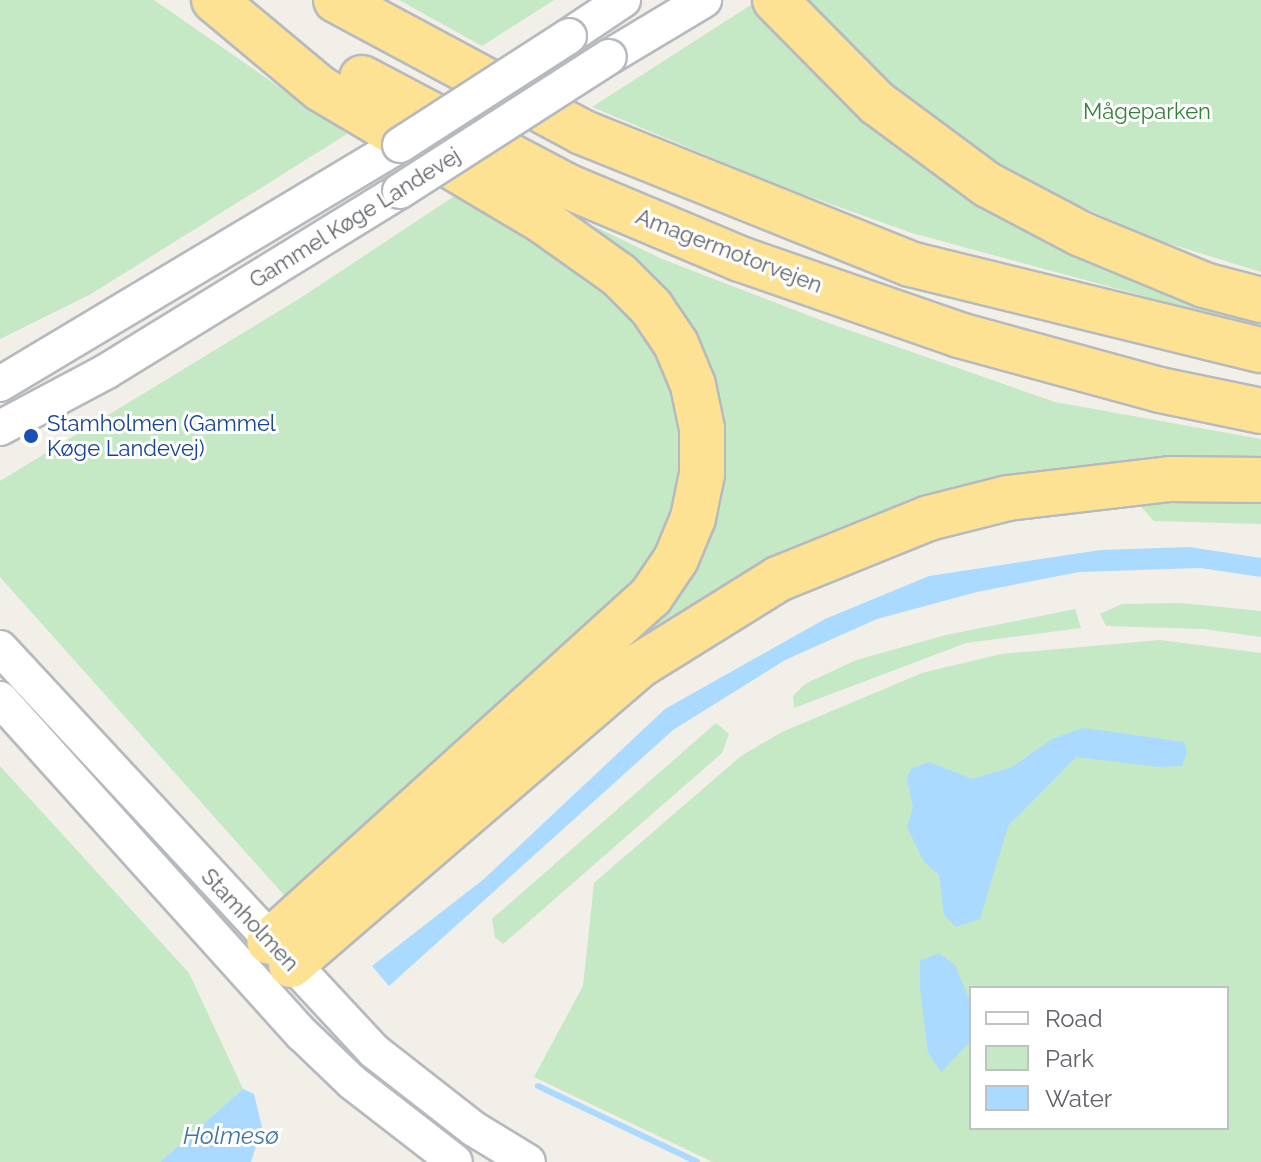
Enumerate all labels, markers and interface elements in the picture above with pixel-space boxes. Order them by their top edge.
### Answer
park label: Mågeparken [1083,99,1211,125]
street label: Gammel Køge Landevej [244,142,466,294]
street label: Amagermotorvejen [632,203,826,299]
place label: Stamholmen (Gammel Køge Landevej) [47,410,276,462]
marker: Stamholmen (Gammel Køge Landevej) [22,427,40,445]
street label: Stamholmen [196,863,304,977]
legend [969,986,1229,1130]
text: Road [1045,1004,1103,1033]
text: Park [1045,1044,1094,1073]
text: Water [1045,1084,1112,1113]
water label: Holmesø [183,1122,279,1150]

